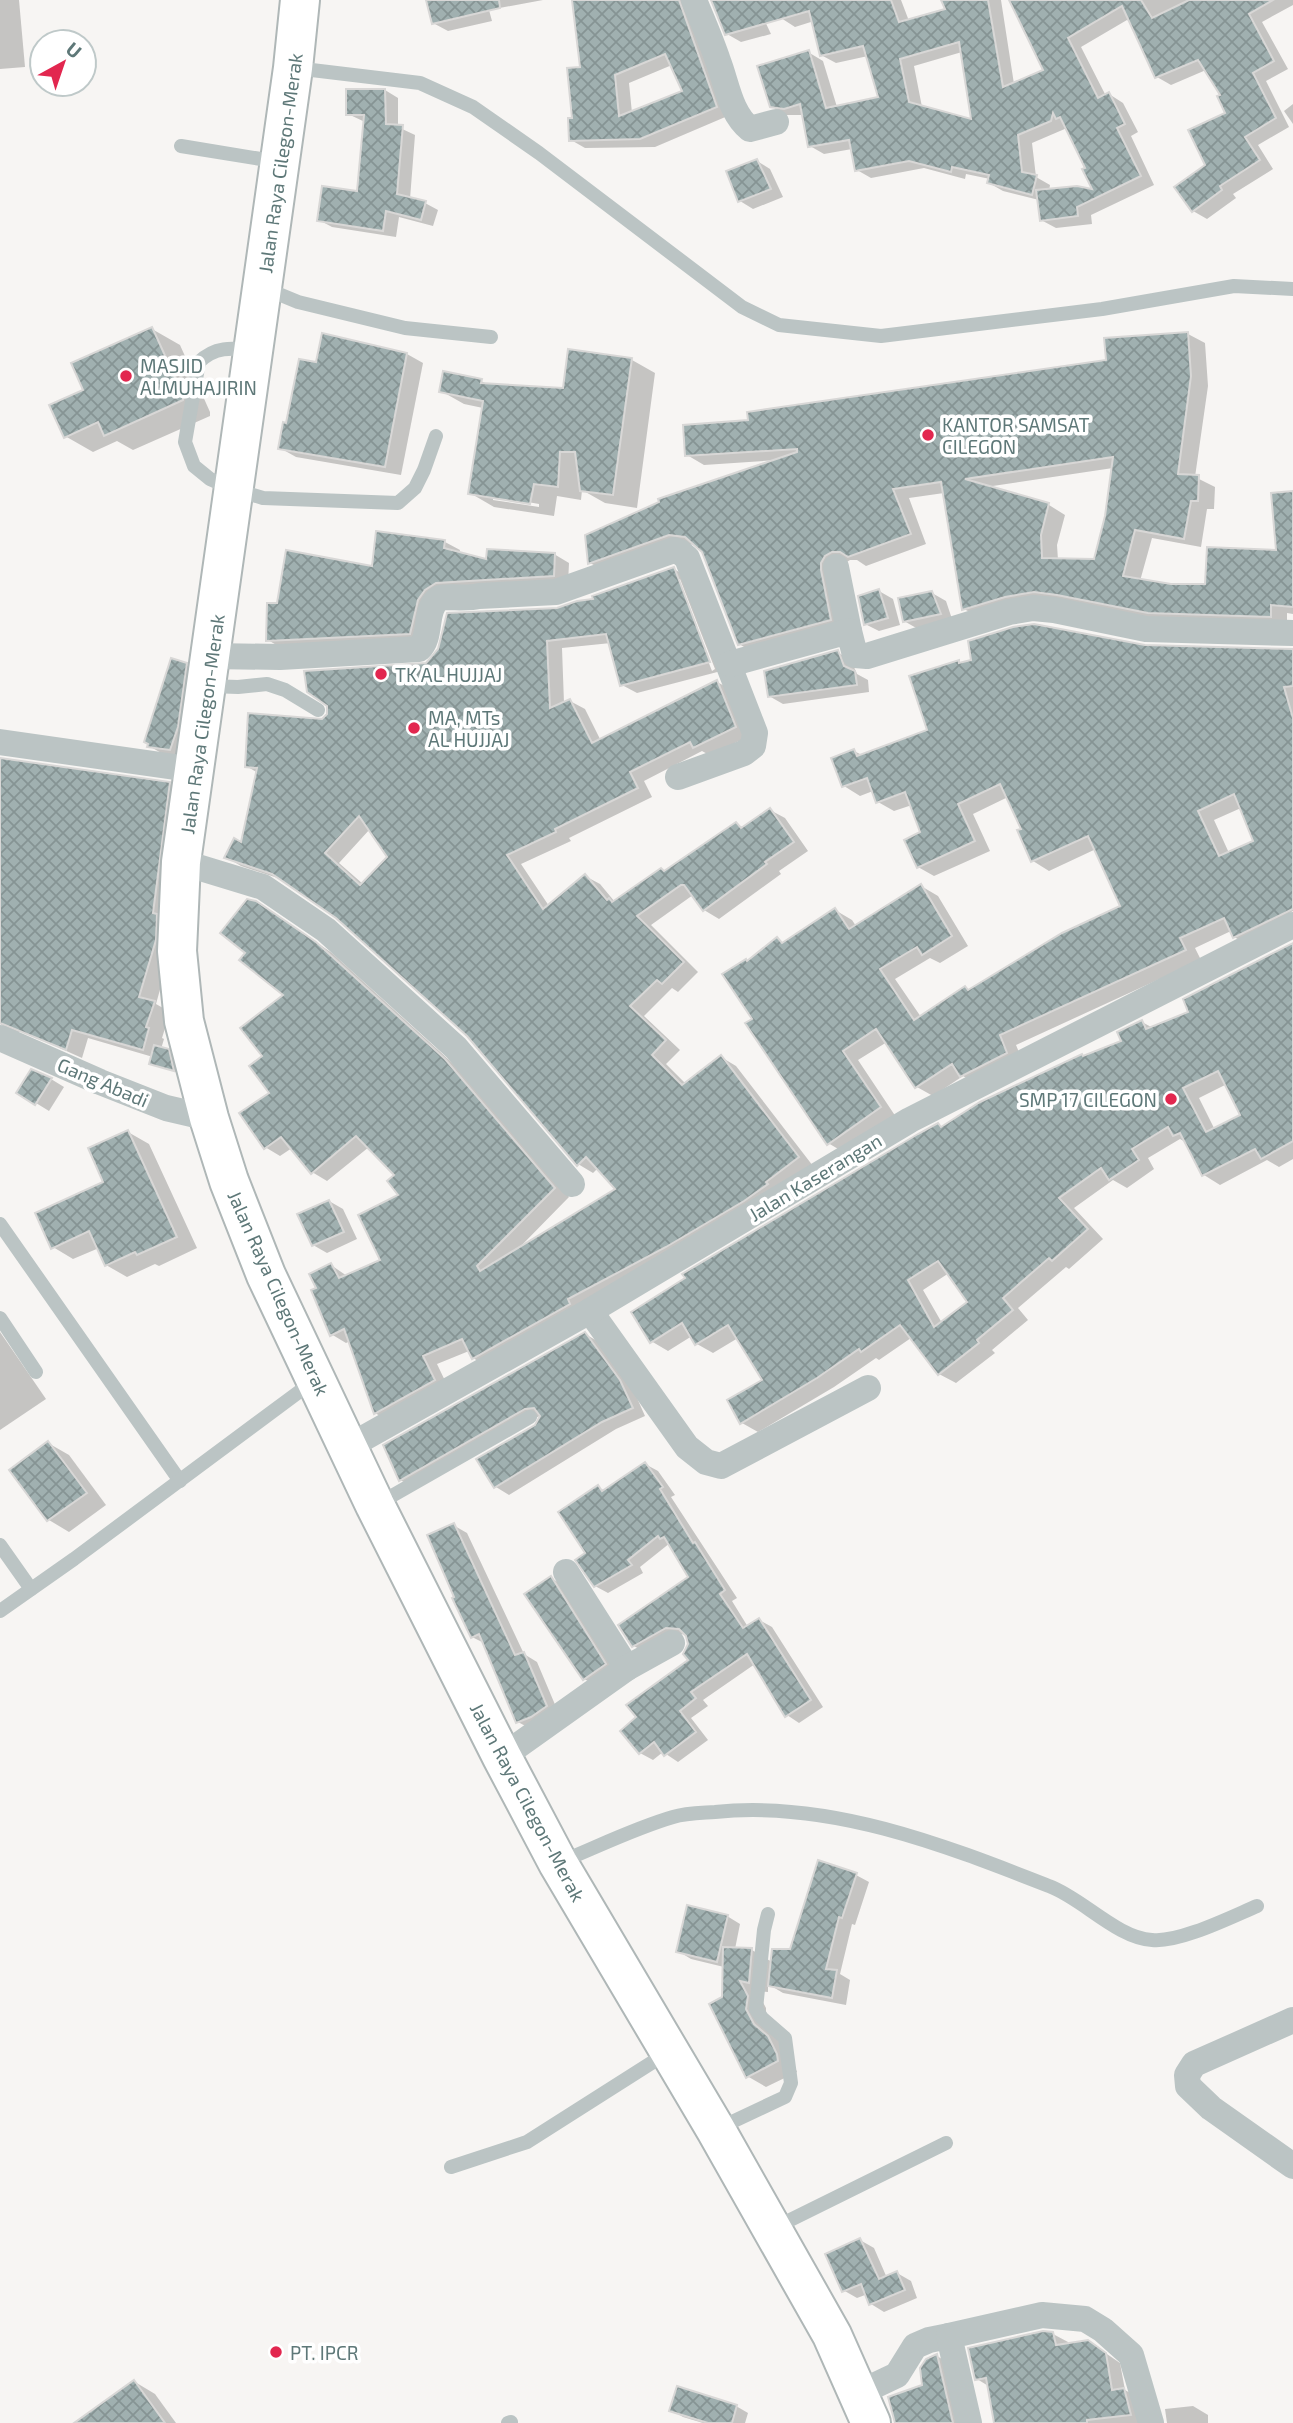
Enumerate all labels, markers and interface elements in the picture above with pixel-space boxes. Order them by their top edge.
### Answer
north arrow [28,28,98,98]
text: U [62,37,87,63]
street label: Jalan Raya Cilegon-Merak [253,51,307,274]
place label: MASJID ALMUHAJIRIN [140,354,257,399]
marker: MASJID ALMUHAJIRIN [118,368,134,384]
place label: KANTOR SAMSAT CILEGON [942,413,1089,458]
marker: KANTOR SAMSAT CILEGON [920,427,936,443]
street label: Jalan Raya Cilegon-Merak [175,612,229,835]
place label: TK AL HUJJAJ [395,663,502,686]
marker: TK AL HUJJAJ [373,666,389,682]
place label: MA, MTs AL HUJJAJ [428,706,509,751]
marker: MA, MTs AL HUJJAJ [406,720,422,736]
street label: Gang Abadi [54,1053,152,1111]
place label: SMP 17 CILEGON [1019,1088,1157,1111]
marker: SMP 17 CILEGON [1163,1091,1179,1107]
street label: Jalan Kaserangan [744,1128,886,1226]
street label: Jalan Raya Cilegon-Merak [223,1187,335,1399]
street label: Jalan Raya Cilegon-Merak [466,1699,590,1906]
place label: PT. IPCR [290,2341,359,2364]
marker: PT. IPCR [268,2344,284,2360]

